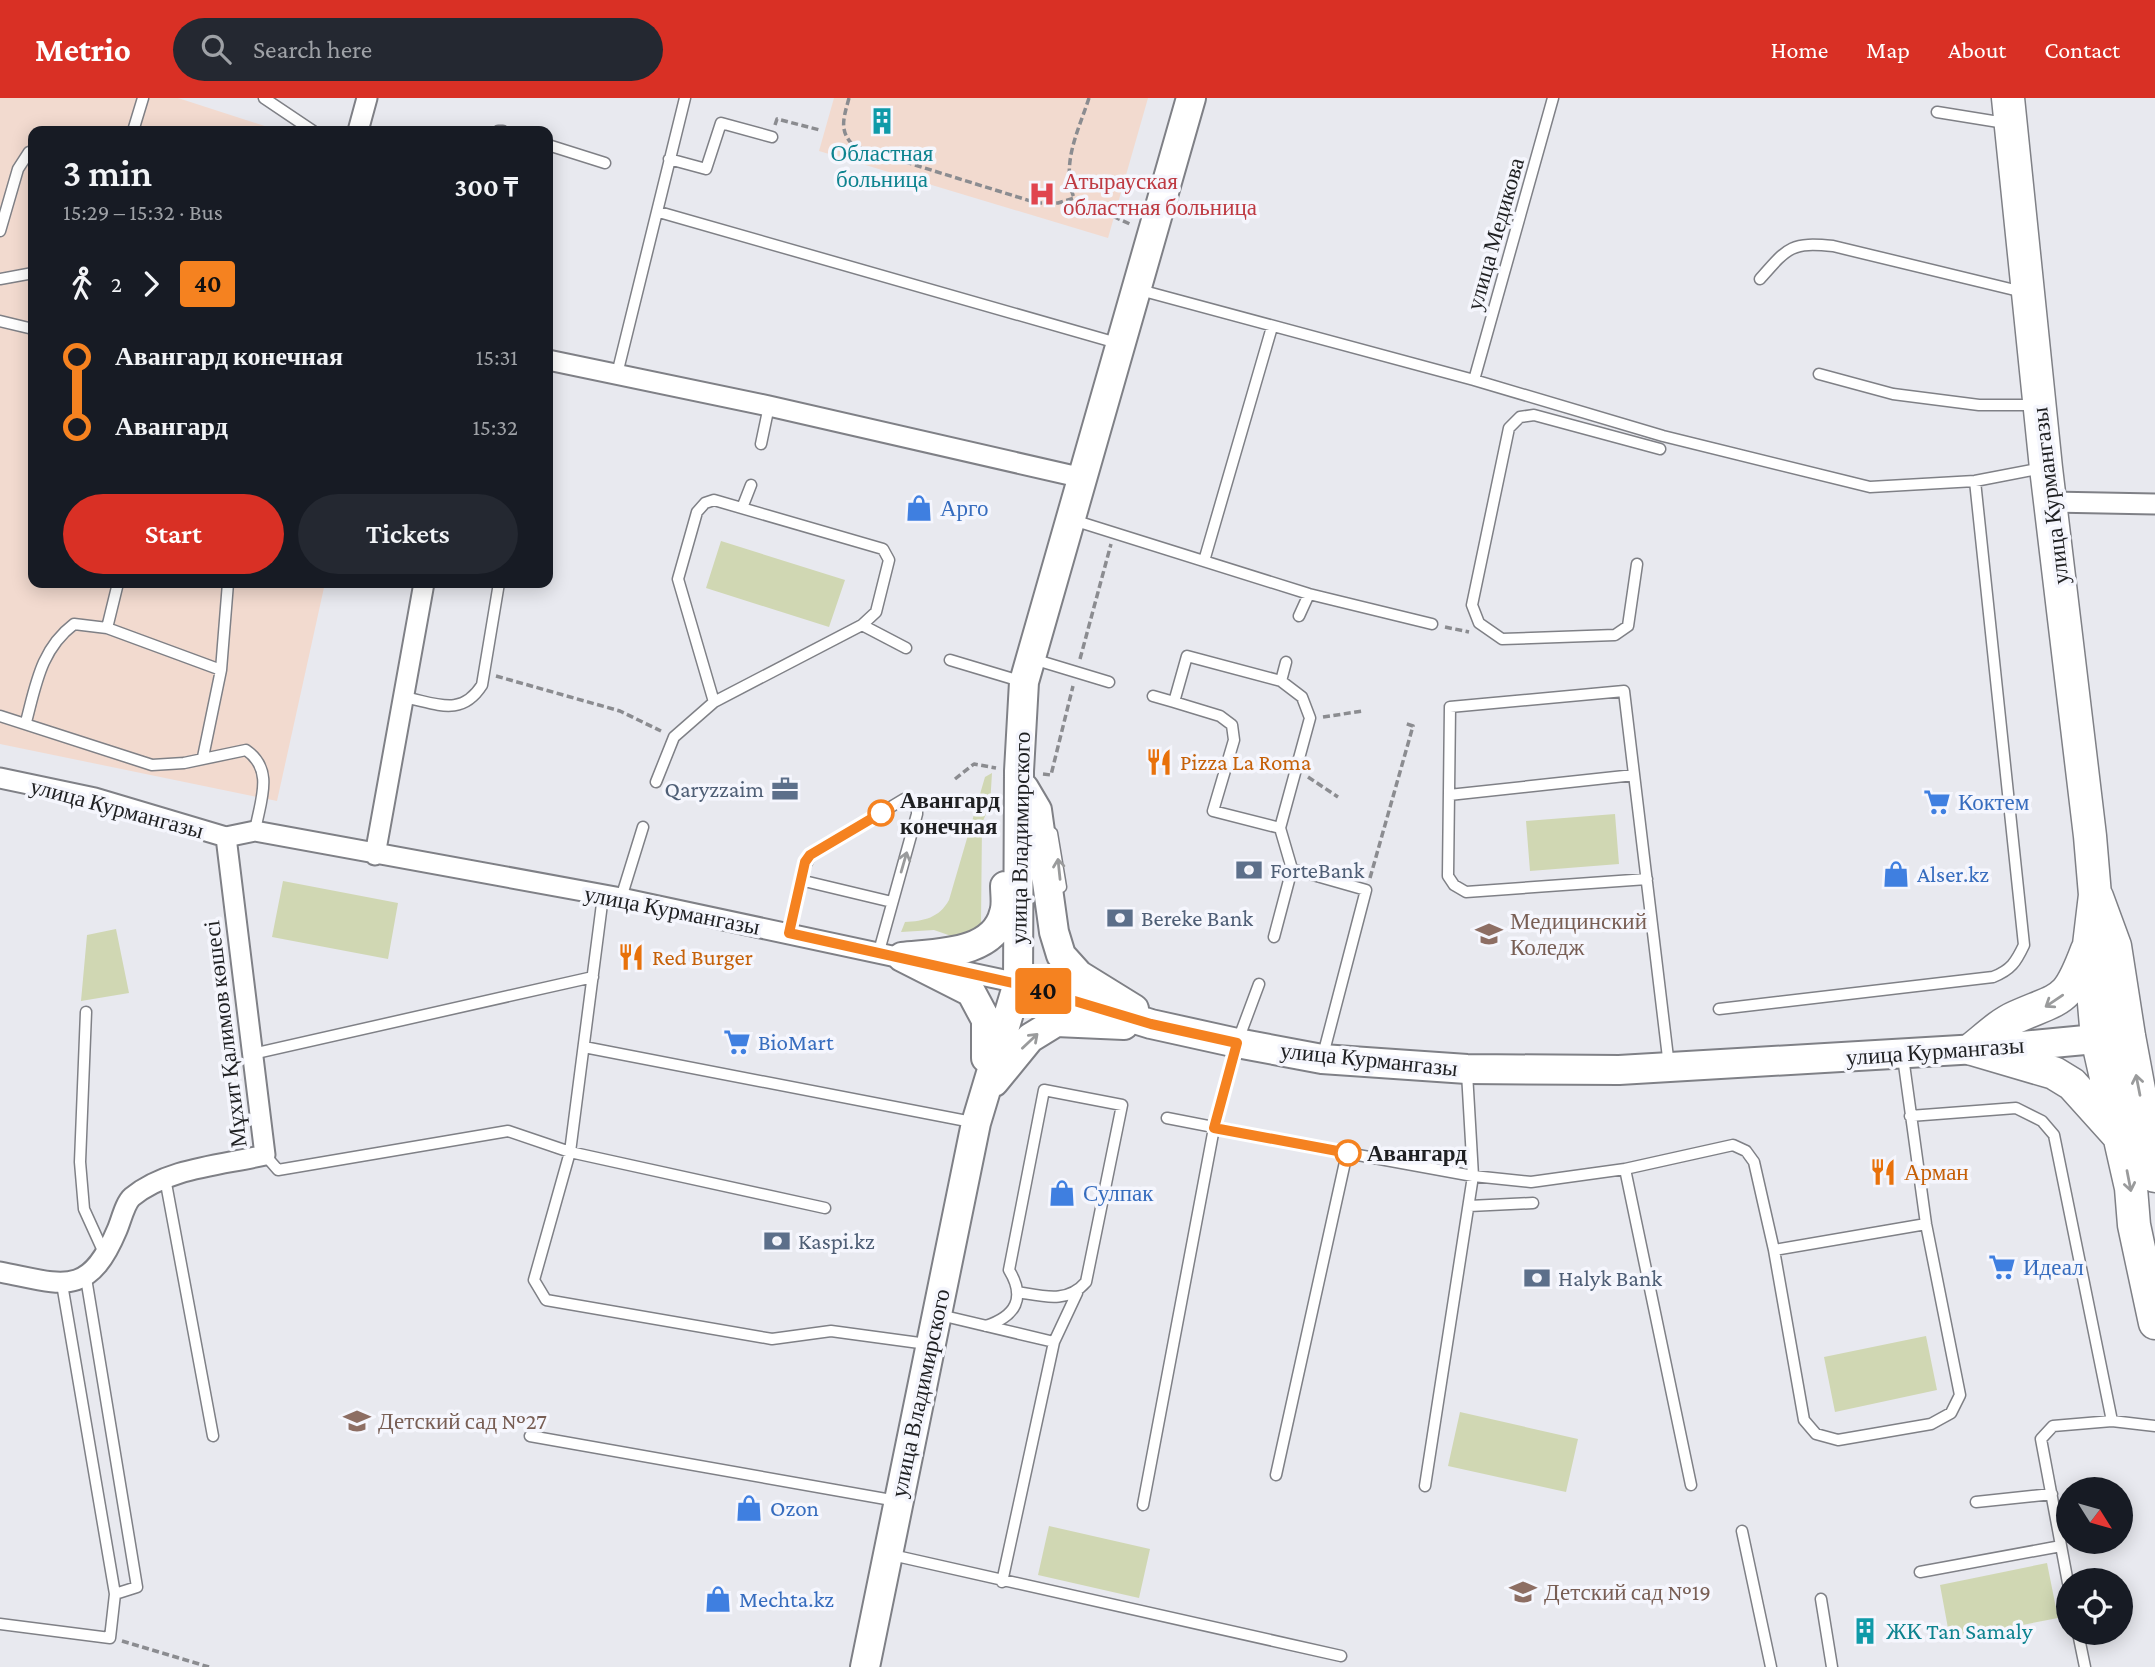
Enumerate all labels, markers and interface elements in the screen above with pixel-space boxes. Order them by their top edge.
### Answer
search box [173,18,663,81]
icon: search [197,30,235,68]
text: Metrio [35,31,131,68]
text: Search here [253,35,372,64]
text: Home [1771,36,1828,63]
text: Map [1866,36,1910,63]
text: About [1948,36,2006,63]
text: Contact [2044,36,2120,63]
building icon: Областная больница [867,106,897,136]
place label: Областная больница [831,140,934,192]
text: 3 min [63,152,152,194]
street label: улица Медикова [1461,155,1529,313]
place label: Атырауская областная больница [1063,168,1257,220]
text: 300 ₸ [455,173,518,202]
hospital icon: Атырауская областная больница [1027,179,1057,209]
text: 15:29 – 15:32 · Bus [63,199,223,225]
icon: walk [63,265,101,303]
icon: forward [132,265,170,303]
text: 40 [194,270,221,297]
text: 2 [111,271,122,297]
text: Авангард конечная [115,342,343,371]
text: 15:31 [476,344,518,370]
street label: улица Курмангазы [2026,406,2074,586]
text: Авангард [115,412,228,441]
text: 15:32 [472,414,518,440]
shop icon: Арго [904,493,934,523]
button: Start [63,494,284,574]
button: Tickets [298,494,518,574]
place label: Арго [940,495,988,521]
street label: улица Владимирского [1005,731,1035,945]
restaurant icon: Pizza La Roma [1144,747,1174,777]
place label: Pizza La Roma [1180,749,1312,775]
street label: улица Курмангазы [27,772,207,844]
office icon: Qaryzzaim [770,774,800,804]
place label: Qaryzzaim [664,776,764,802]
place label: Авангард конечная [900,787,1000,839]
supermarket icon: Коктем [1922,787,1952,817]
place label: Коктем [1958,789,2030,815]
marker: Авангард конечная [868,800,894,826]
one-way arrow [898,851,911,873]
bank icon: ForteBank [1234,855,1264,885]
place label: ForteBank [1270,857,1365,883]
one-way arrow [1053,858,1066,881]
shop icon: Alser.kz [1881,859,1911,889]
place label: Alser.kz [1917,861,1989,887]
street label: улица Курмангазы [582,880,762,940]
bank icon: Bereke Bank [1105,903,1135,933]
place label: Bereke Bank [1141,905,1253,931]
place label: Медицинский Коледж [1510,908,1647,960]
street label: Мұхит Қалимов көшесі [198,919,252,1149]
school or university icon: Медицинский Коледж [1474,919,1504,949]
restaurant icon: Red Burger [616,942,646,972]
place label: Red Burger [652,944,753,970]
line badge: 40 [1012,968,1074,1014]
text: 40 [1029,977,1057,1004]
one-way arrow [2045,994,2064,1008]
supermarket icon: BioMart [722,1027,752,1057]
place label: BioMart [758,1029,834,1055]
one-way arrow [1021,1032,1038,1049]
street label: улица Курмангазы [1845,1032,2025,1070]
street label: улица Курмангазы [1279,1037,1459,1081]
one-way arrow [2130,1074,2144,1097]
marker: Авангард [1335,1140,1361,1166]
place label: Авангард [1367,1140,1467,1166]
restaurant icon: Арман [1868,1157,1898,1187]
place label: Арман [1904,1159,1969,1185]
one-way arrow [2123,1169,2137,1192]
shop icon: Сулпак [1047,1178,1077,1208]
place label: Сулпак [1083,1180,1154,1206]
bank icon: Kaspi.kz [762,1226,792,1256]
place label: Kaspi.kz [798,1228,875,1254]
supermarket icon: Идеал [1987,1252,2017,1282]
place label: Идеал [2023,1254,2084,1280]
bank icon: Halyk Bank [1522,1263,1552,1293]
place label: Halyk Bank [1558,1265,1662,1291]
street label: улица Владимирского [885,1286,955,1500]
school or university icon: Детский сад №27 [342,1406,372,1436]
place label: Детский сад №27 [378,1408,547,1434]
north arrow [2056,1477,2133,1554]
map controls [2056,1477,2133,1645]
shop icon: Ozon [734,1493,764,1523]
place label: Ozon [770,1495,819,1521]
button: locate [2056,1568,2133,1645]
school or university icon: Детский сад №19 [1508,1577,1538,1607]
place label: Детский сад №19 [1544,1579,1711,1605]
shop icon: Mechta.kz [703,1584,733,1614]
place label: Mechta.kz [739,1586,834,1612]
building icon: ЖК Tan Samaly [1850,1616,1880,1646]
place label: ЖК Tan Samaly [1886,1618,2033,1644]

